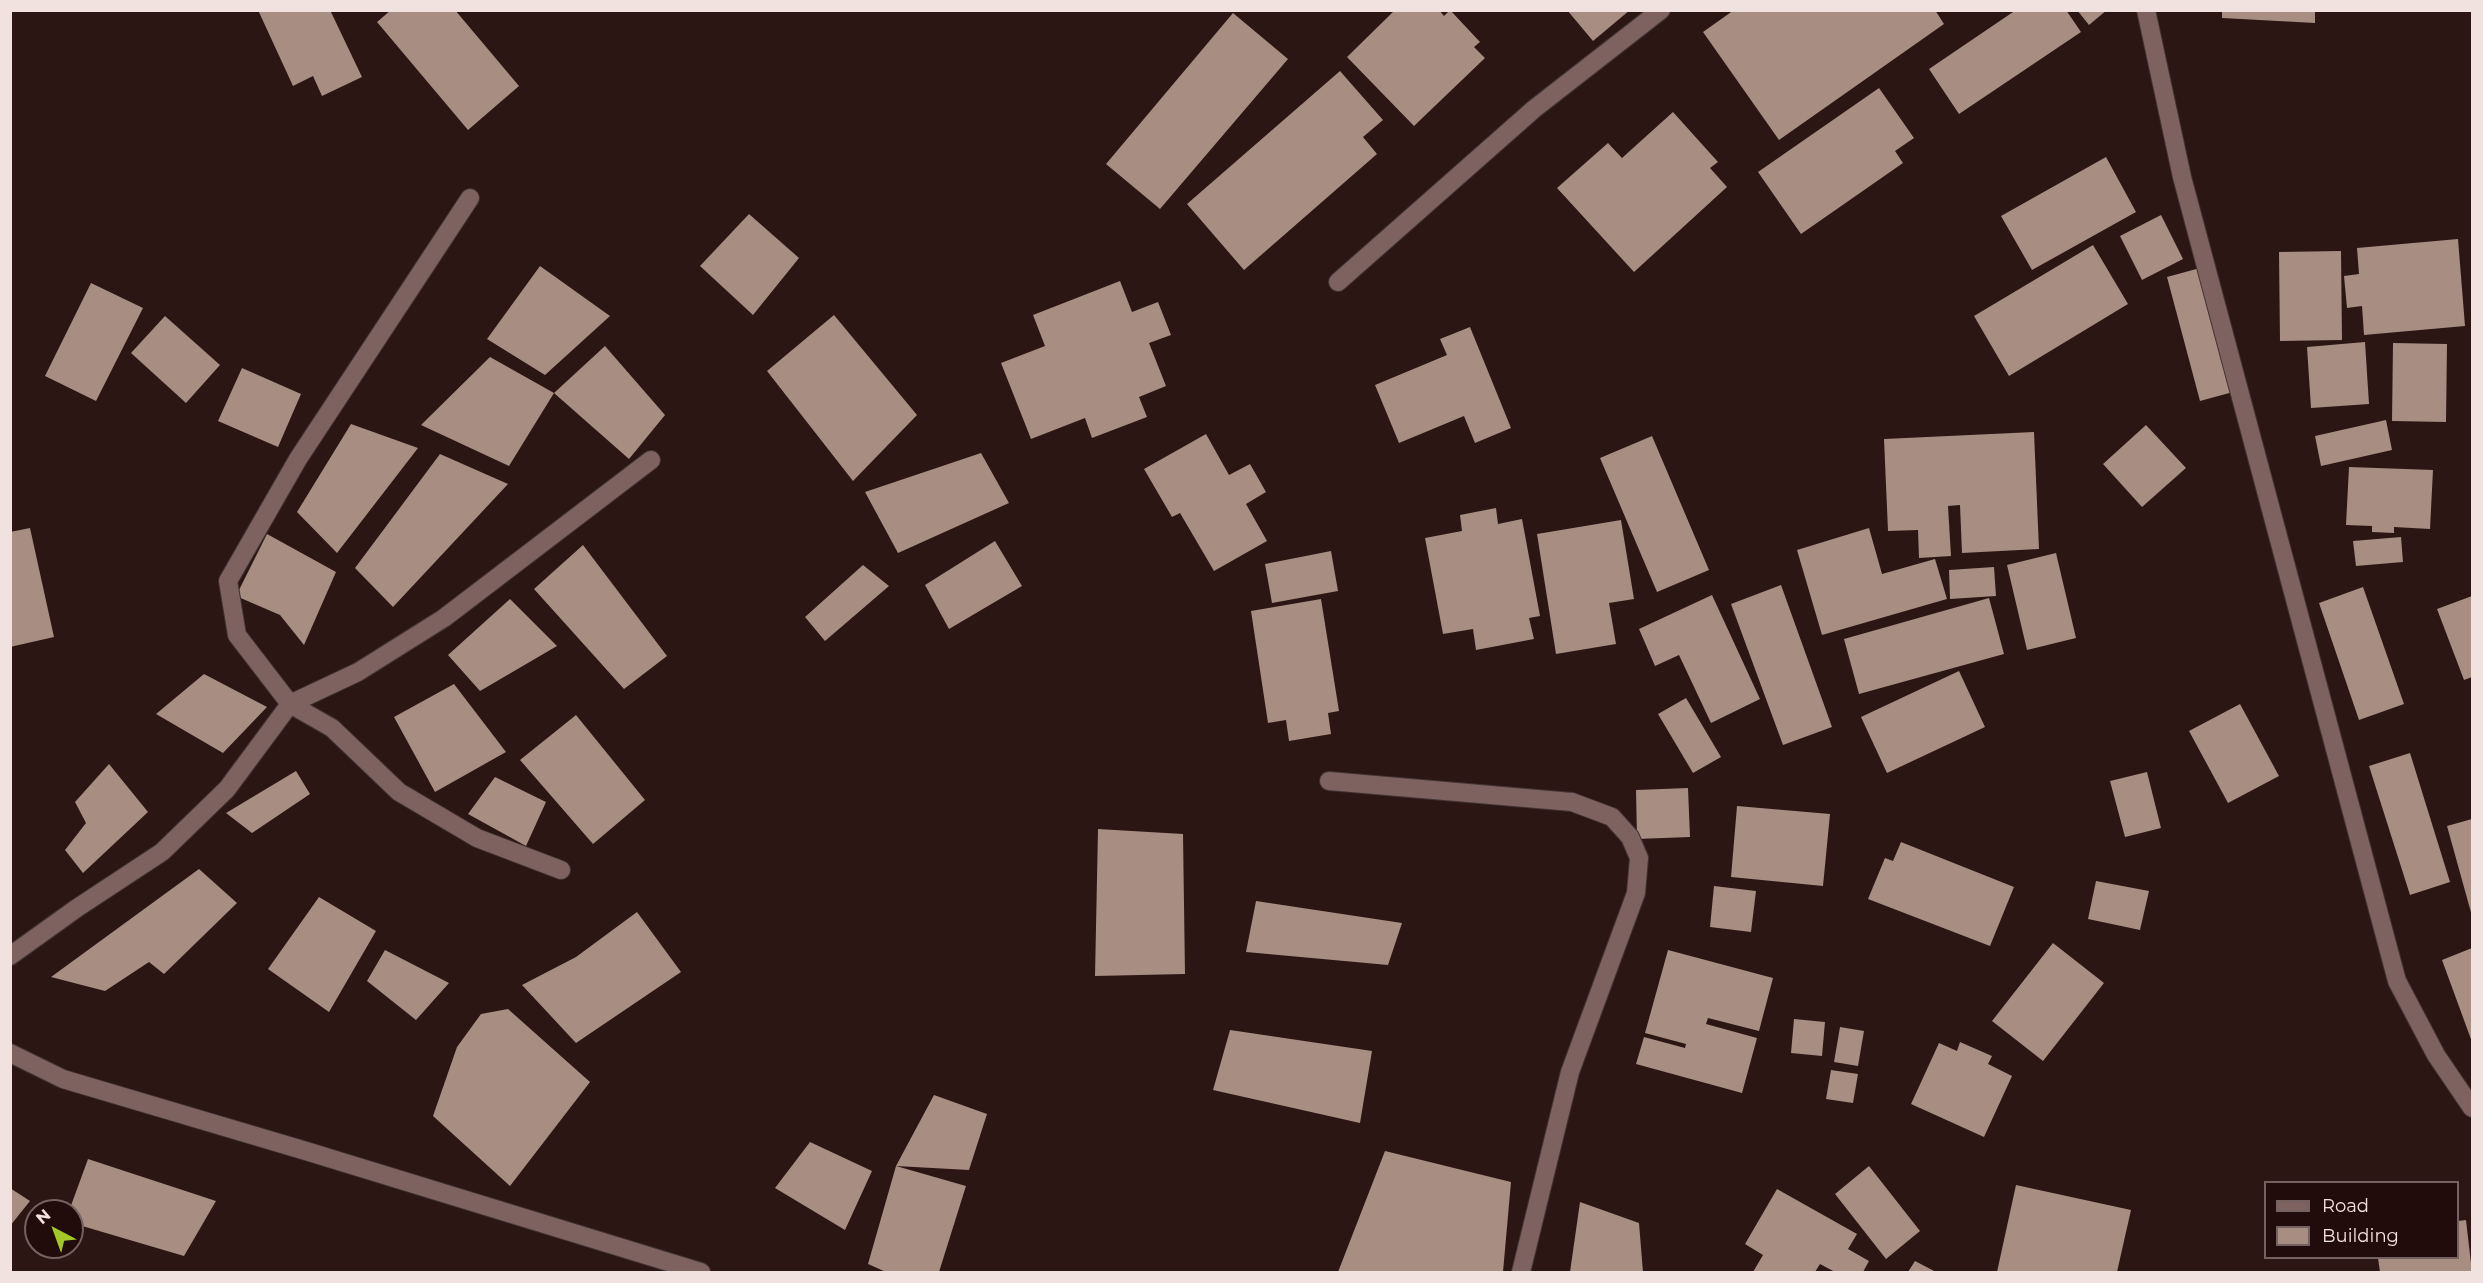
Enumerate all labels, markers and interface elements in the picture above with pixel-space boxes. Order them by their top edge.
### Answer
legend [2264,1181,2459,1259]
text: Road [2322,1195,2369,1217]
north arrow [24,1199,84,1259]
text: N [32,1205,54,1228]
text: Building [2322,1225,2399,1247]

